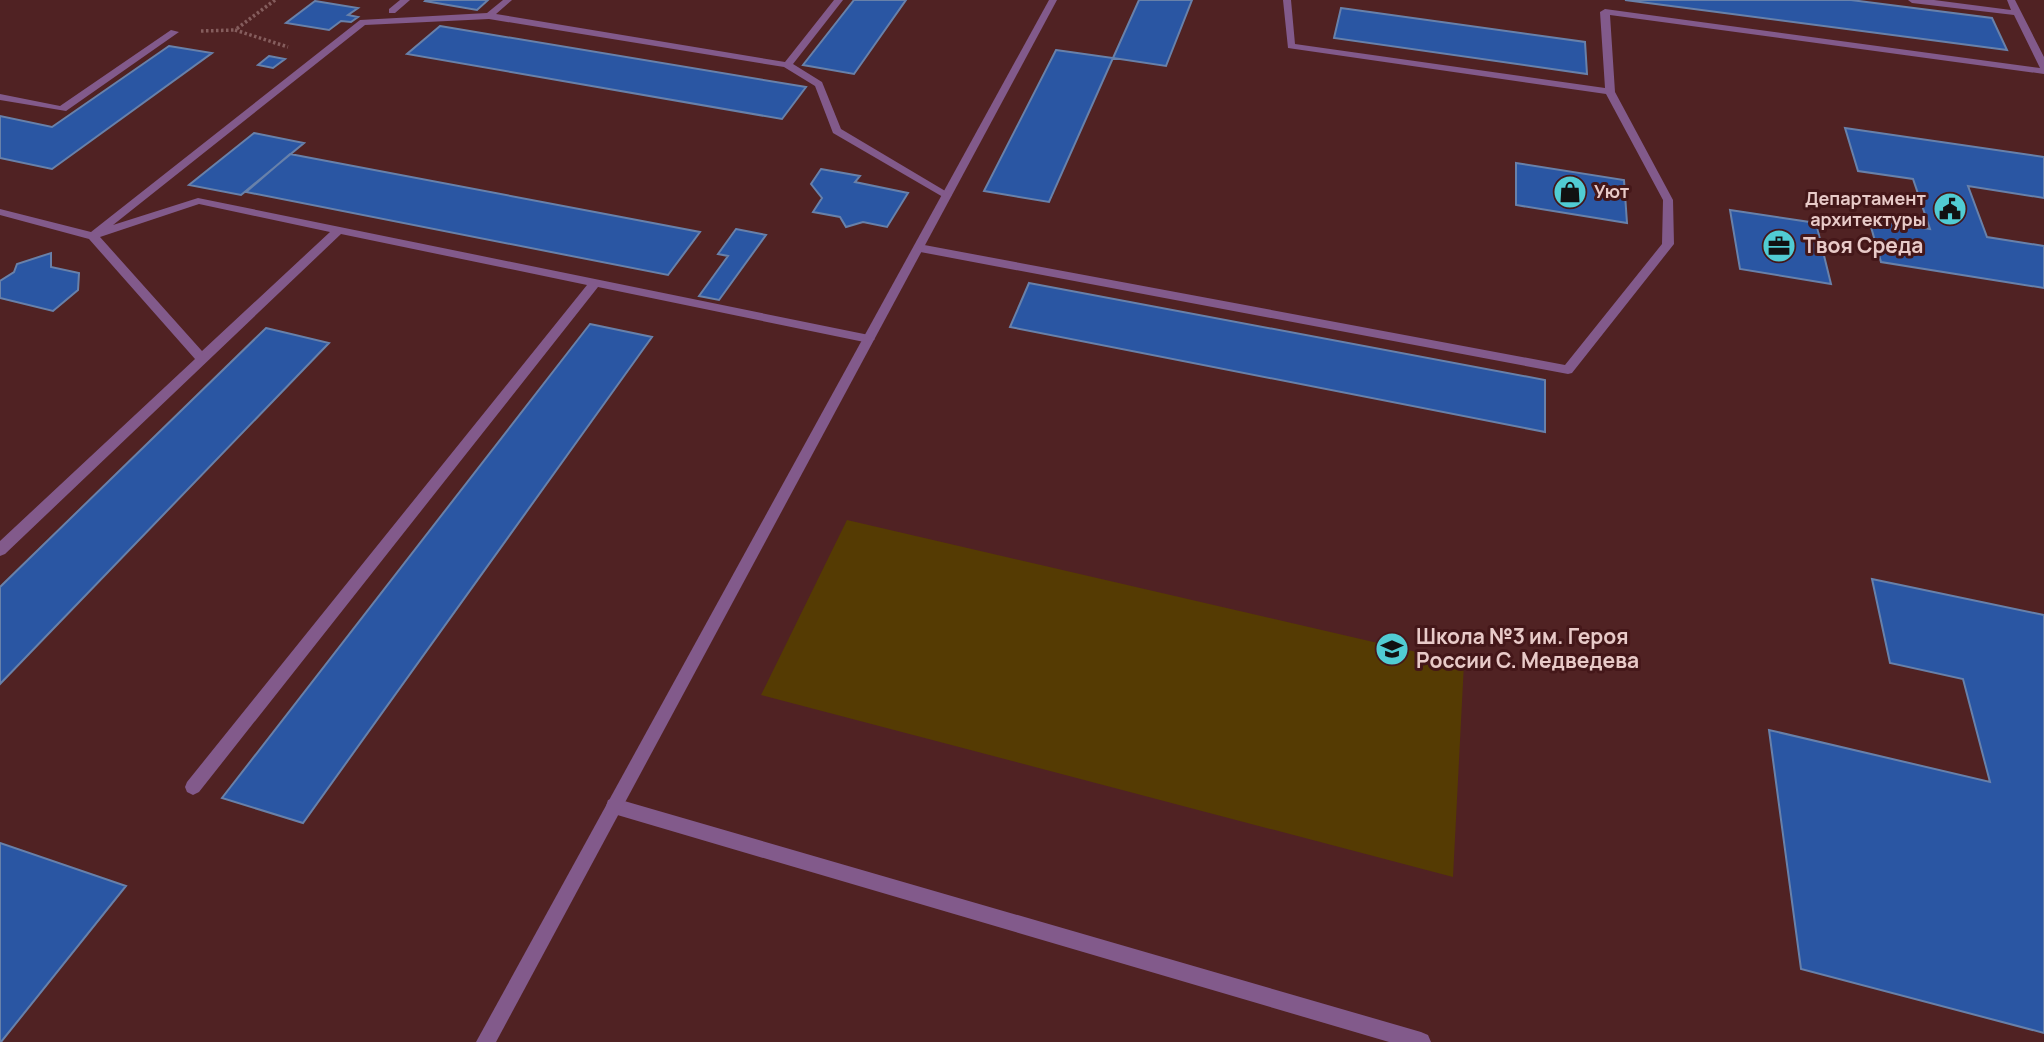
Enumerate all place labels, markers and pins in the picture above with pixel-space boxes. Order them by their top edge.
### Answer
shop icon: Уют [1551,173,1589,211]
place label: Уют [1594,179,1630,203]
place label: Департамент архитектуры [1805,186,1926,231]
public building icon: Департамент архитектуры [1931,190,1969,228]
office icon: Твоя Среда [1760,227,1798,265]
place label: Твоя Среда [1803,231,1923,259]
place label: Школа №3 им. Героя России С. Медведева [1416,622,1639,674]
school or university icon: Школа №3 им. Героя России С. Медведева [1373,630,1411,668]

